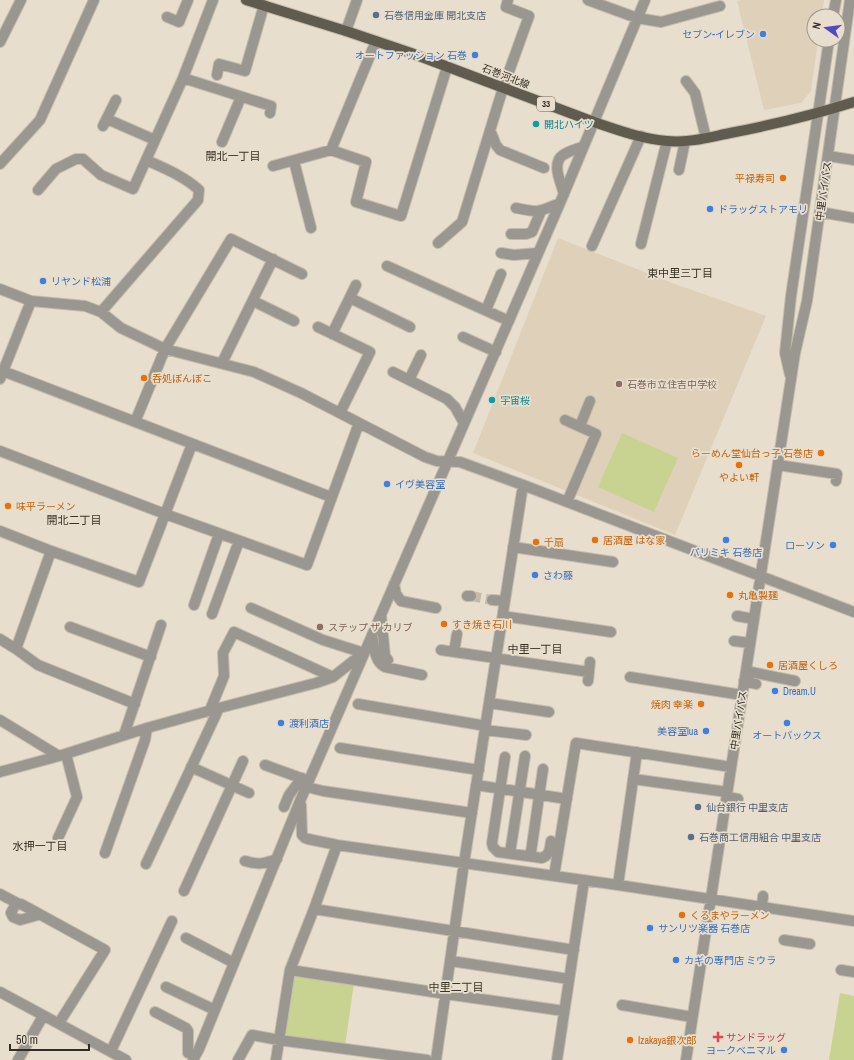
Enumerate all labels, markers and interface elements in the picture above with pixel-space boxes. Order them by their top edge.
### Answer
north arrow [806,8,846,48]
place label: 石巻信用金庫 開北支店 [384,9,486,22]
marker: 石巻信用金庫 開北支店 [371,10,381,20]
text: N [809,21,824,30]
place label: セブン-イレブン [682,28,755,41]
marker: セブン-イレブン [758,29,768,39]
place label: オートファッション 石巻 [355,49,467,62]
marker: オートファッション 石巻 [470,50,480,60]
street label: 石巻河北線 [480,61,531,91]
road number: 33 [537,97,555,111]
place label: 開北ハイツ [544,118,594,131]
marker: 開北ハイツ [531,119,541,129]
district label: 開北一丁目 [206,149,261,163]
street label: 中里バイパス [813,161,834,222]
place label: 平禄寿司 [735,172,775,185]
marker: 平禄寿司 [778,173,788,183]
place label: ドラッグストアモリ [718,203,808,216]
marker: ドラッグストアモリ [705,204,715,214]
district label: 東中里三丁目 [647,266,713,280]
place label: リヤンド松浦 [51,275,111,288]
marker: リヤンド松浦 [38,276,48,286]
place label: 呑処ぽんぽこ [152,372,212,385]
marker: 呑処ぽんぽこ [139,373,149,383]
place label: 石巻市立住吉中学校 [627,378,717,391]
marker: 石巻市立住吉中学校 [614,379,624,389]
place label: 宇宙桜 [500,394,530,407]
marker: 宇宙桜 [487,395,497,405]
place label: らーめん堂仙台っ子 石巻店 [691,447,813,460]
marker: らーめん堂仙台っ子 石巻店 [816,448,826,458]
marker: やよい軒 [734,460,744,470]
place label: やよい軒 [719,471,759,484]
place label: イヴ美容室 [395,478,445,491]
marker: イヴ美容室 [382,479,392,489]
place label: 味平ラーメン [16,500,76,513]
marker: 味平ラーメン [3,501,13,511]
district label: 開北二丁目 [47,513,102,527]
place label: 居酒屋 はな家 [603,534,665,547]
marker: 居酒屋 はな家 [590,535,600,545]
marker: パリミキ 石巻店 [721,535,731,545]
place label: 千扇 [544,536,564,549]
marker: 千扇 [531,537,541,547]
place label: ローソン [785,539,825,552]
marker: ローソン [828,540,838,550]
place label: パリミキ 石巻店 [690,546,762,559]
place label: さわ藤 [543,569,573,582]
marker: さわ藤 [530,570,540,580]
place label: 丸亀製麺 [738,589,778,602]
marker: 丸亀製麺 [725,590,735,600]
place label: すき焼き石川 [452,618,512,631]
marker: すき焼き石川 [439,619,449,629]
place label: ステップ ザ カリブ [328,621,413,634]
marker: ステップ ザ カリブ [315,622,325,632]
district label: 中里一丁目 [508,642,563,656]
place label: 居酒屋くしろ [778,659,838,672]
marker: 居酒屋くしろ [765,660,775,670]
place label: Dream.U [783,685,816,698]
marker: Dream.U [770,686,780,696]
street label: 中里バイパス [727,690,750,751]
place label: 焼肉 幸楽 [651,698,693,711]
marker: 焼肉 幸楽 [696,699,706,709]
place label: 渡利酒店 [289,717,329,730]
marker: 渡利酒店 [276,718,286,728]
marker: オートバックス [782,718,792,728]
place label: 美容室lua [657,725,698,738]
marker: 美容室lua [701,726,711,736]
place label: オートバックス [752,729,822,742]
place label: 仙台銀行 中里支店 [706,801,788,814]
marker: 仙台銀行 中里支店 [693,802,703,812]
place label: 石巻商工信用組合 中里支店 [699,831,821,844]
marker: 石巻商工信用組合 中里支店 [686,832,696,842]
district label: 水押一丁目 [13,839,68,853]
place label: くるまやラーメン [690,909,769,922]
marker: くるまやラーメン [677,910,687,920]
place label: サンリツ楽器 石巻店 [658,922,750,935]
marker: サンリツ楽器 石巻店 [645,923,655,933]
place label: カギの専門店 ミウラ [684,954,776,967]
marker: カギの専門店 ミウラ [671,955,681,965]
district label: 中里二丁目 [429,980,484,994]
scale bar [10,1026,89,1052]
place label: サンドラッグ [726,1031,786,1044]
text: 50 m [16,1032,38,1048]
marker: サンドラッグ [713,1032,723,1042]
place label: Izakaya銀次郎 [638,1034,696,1047]
marker: Izakaya銀次郎 [625,1035,635,1045]
place label: ヨークベニマル [706,1044,776,1057]
marker: ヨークベニマル [779,1045,789,1055]

